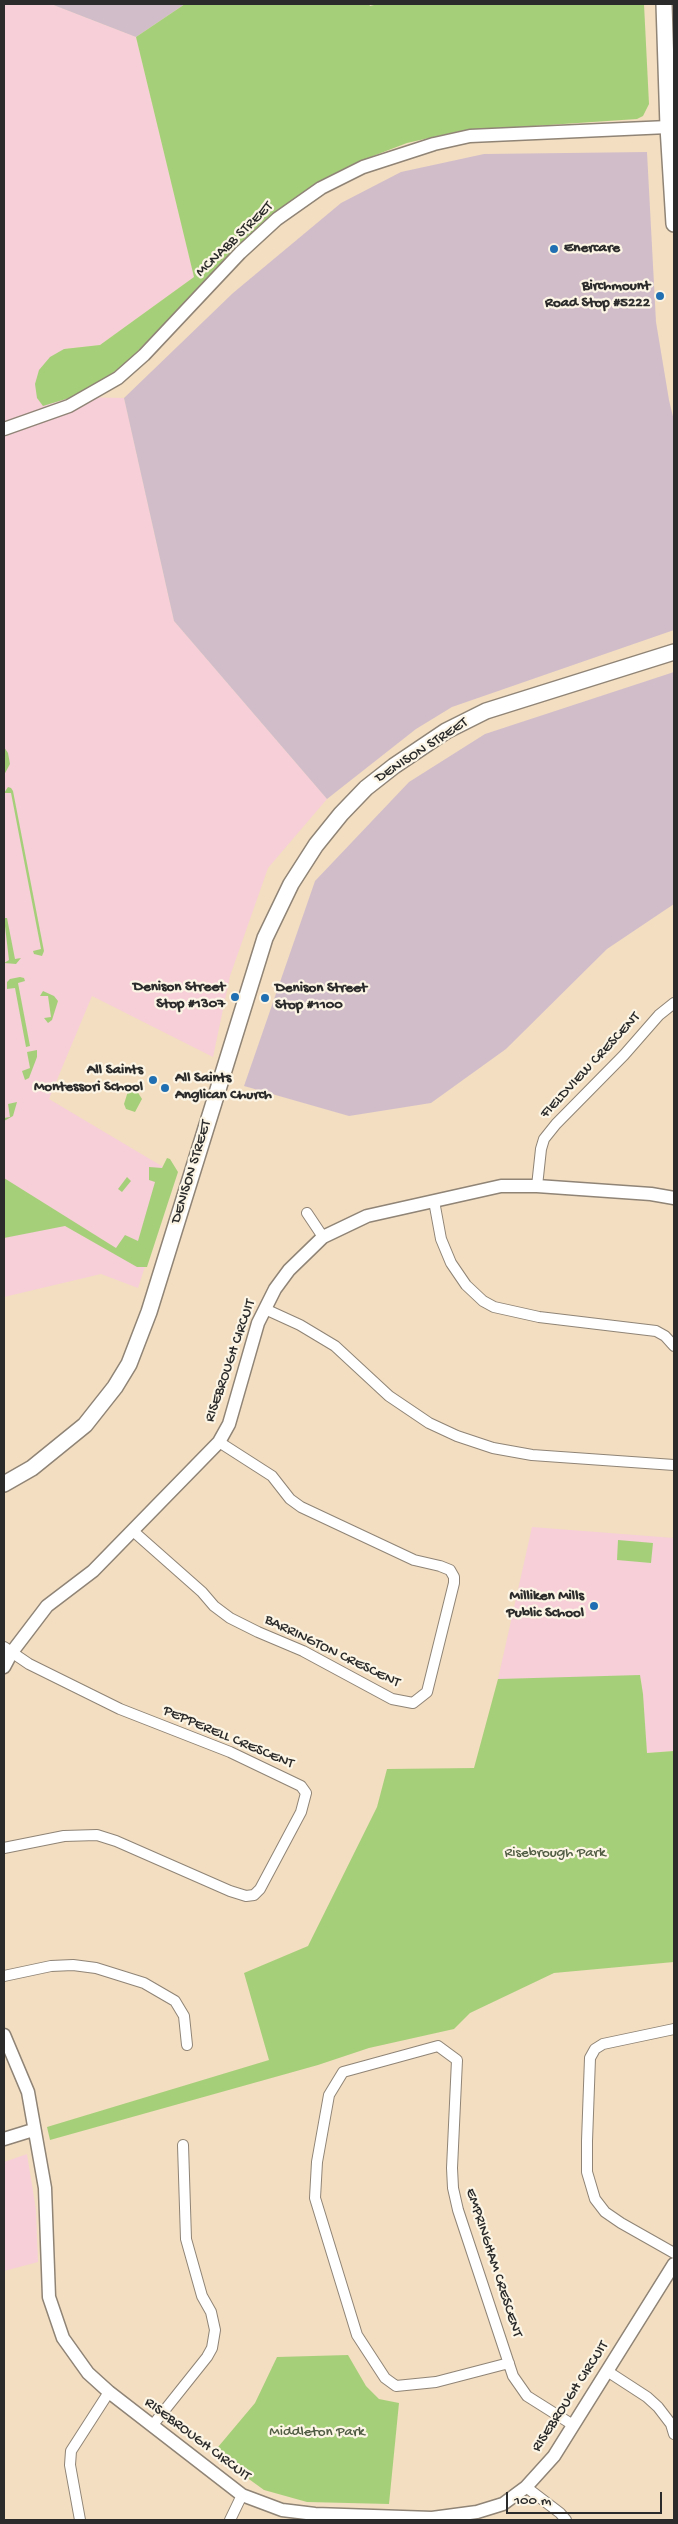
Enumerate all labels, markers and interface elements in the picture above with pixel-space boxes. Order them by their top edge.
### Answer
street label: MCNABB STREET [192,198,278,282]
place label: Enercare [564,240,620,258]
marker: Enercare [548,243,560,255]
place label: Birchmount Road Stop #5222 [545,278,650,313]
marker: Birchmount Road Stop #5222 [654,290,666,302]
street label: DENISON STREET [372,714,472,788]
place label: Denison Street Stop #1307 [133,979,225,1014]
place label: Denison Street Stop #1100 [275,980,367,1015]
marker: Denison Street Stop #1307 [229,991,241,1003]
marker: Denison Street Stop #1100 [259,992,271,1004]
street label: FIELDVIEW CRESCENT [537,1009,645,1123]
place label: All Saints Montessori School [34,1062,143,1097]
place label: All Saints Anglican Church [175,1070,272,1105]
marker: All Saints Montessori School [147,1074,159,1086]
marker: All Saints Anglican Church [159,1082,171,1094]
street label: DENISON STREET [168,1118,216,1226]
street label: RISEBROUGH CIRCUIT [202,1297,260,1425]
place label: Milliken Mills Public School [507,1588,584,1623]
marker: Milliken Mills Public School [588,1600,600,1612]
street label: BARRINGTON CRESCENT [261,1611,403,1693]
street label: PEPPERELL CRESCENT [160,1702,296,1774]
park label: Risebrough Park [504,1845,606,1863]
street label: EMPRINGHAM CRESCENT [460,2186,526,2340]
street label: RISEBROUGH CIRCUIT [529,2338,613,2456]
street label: RISEBROUGH CIRCUIT [140,2394,254,2486]
park label: Middleton Park [269,2424,365,2442]
scale bar [508,2482,664,2514]
text: 100 m [514,2492,551,2510]

